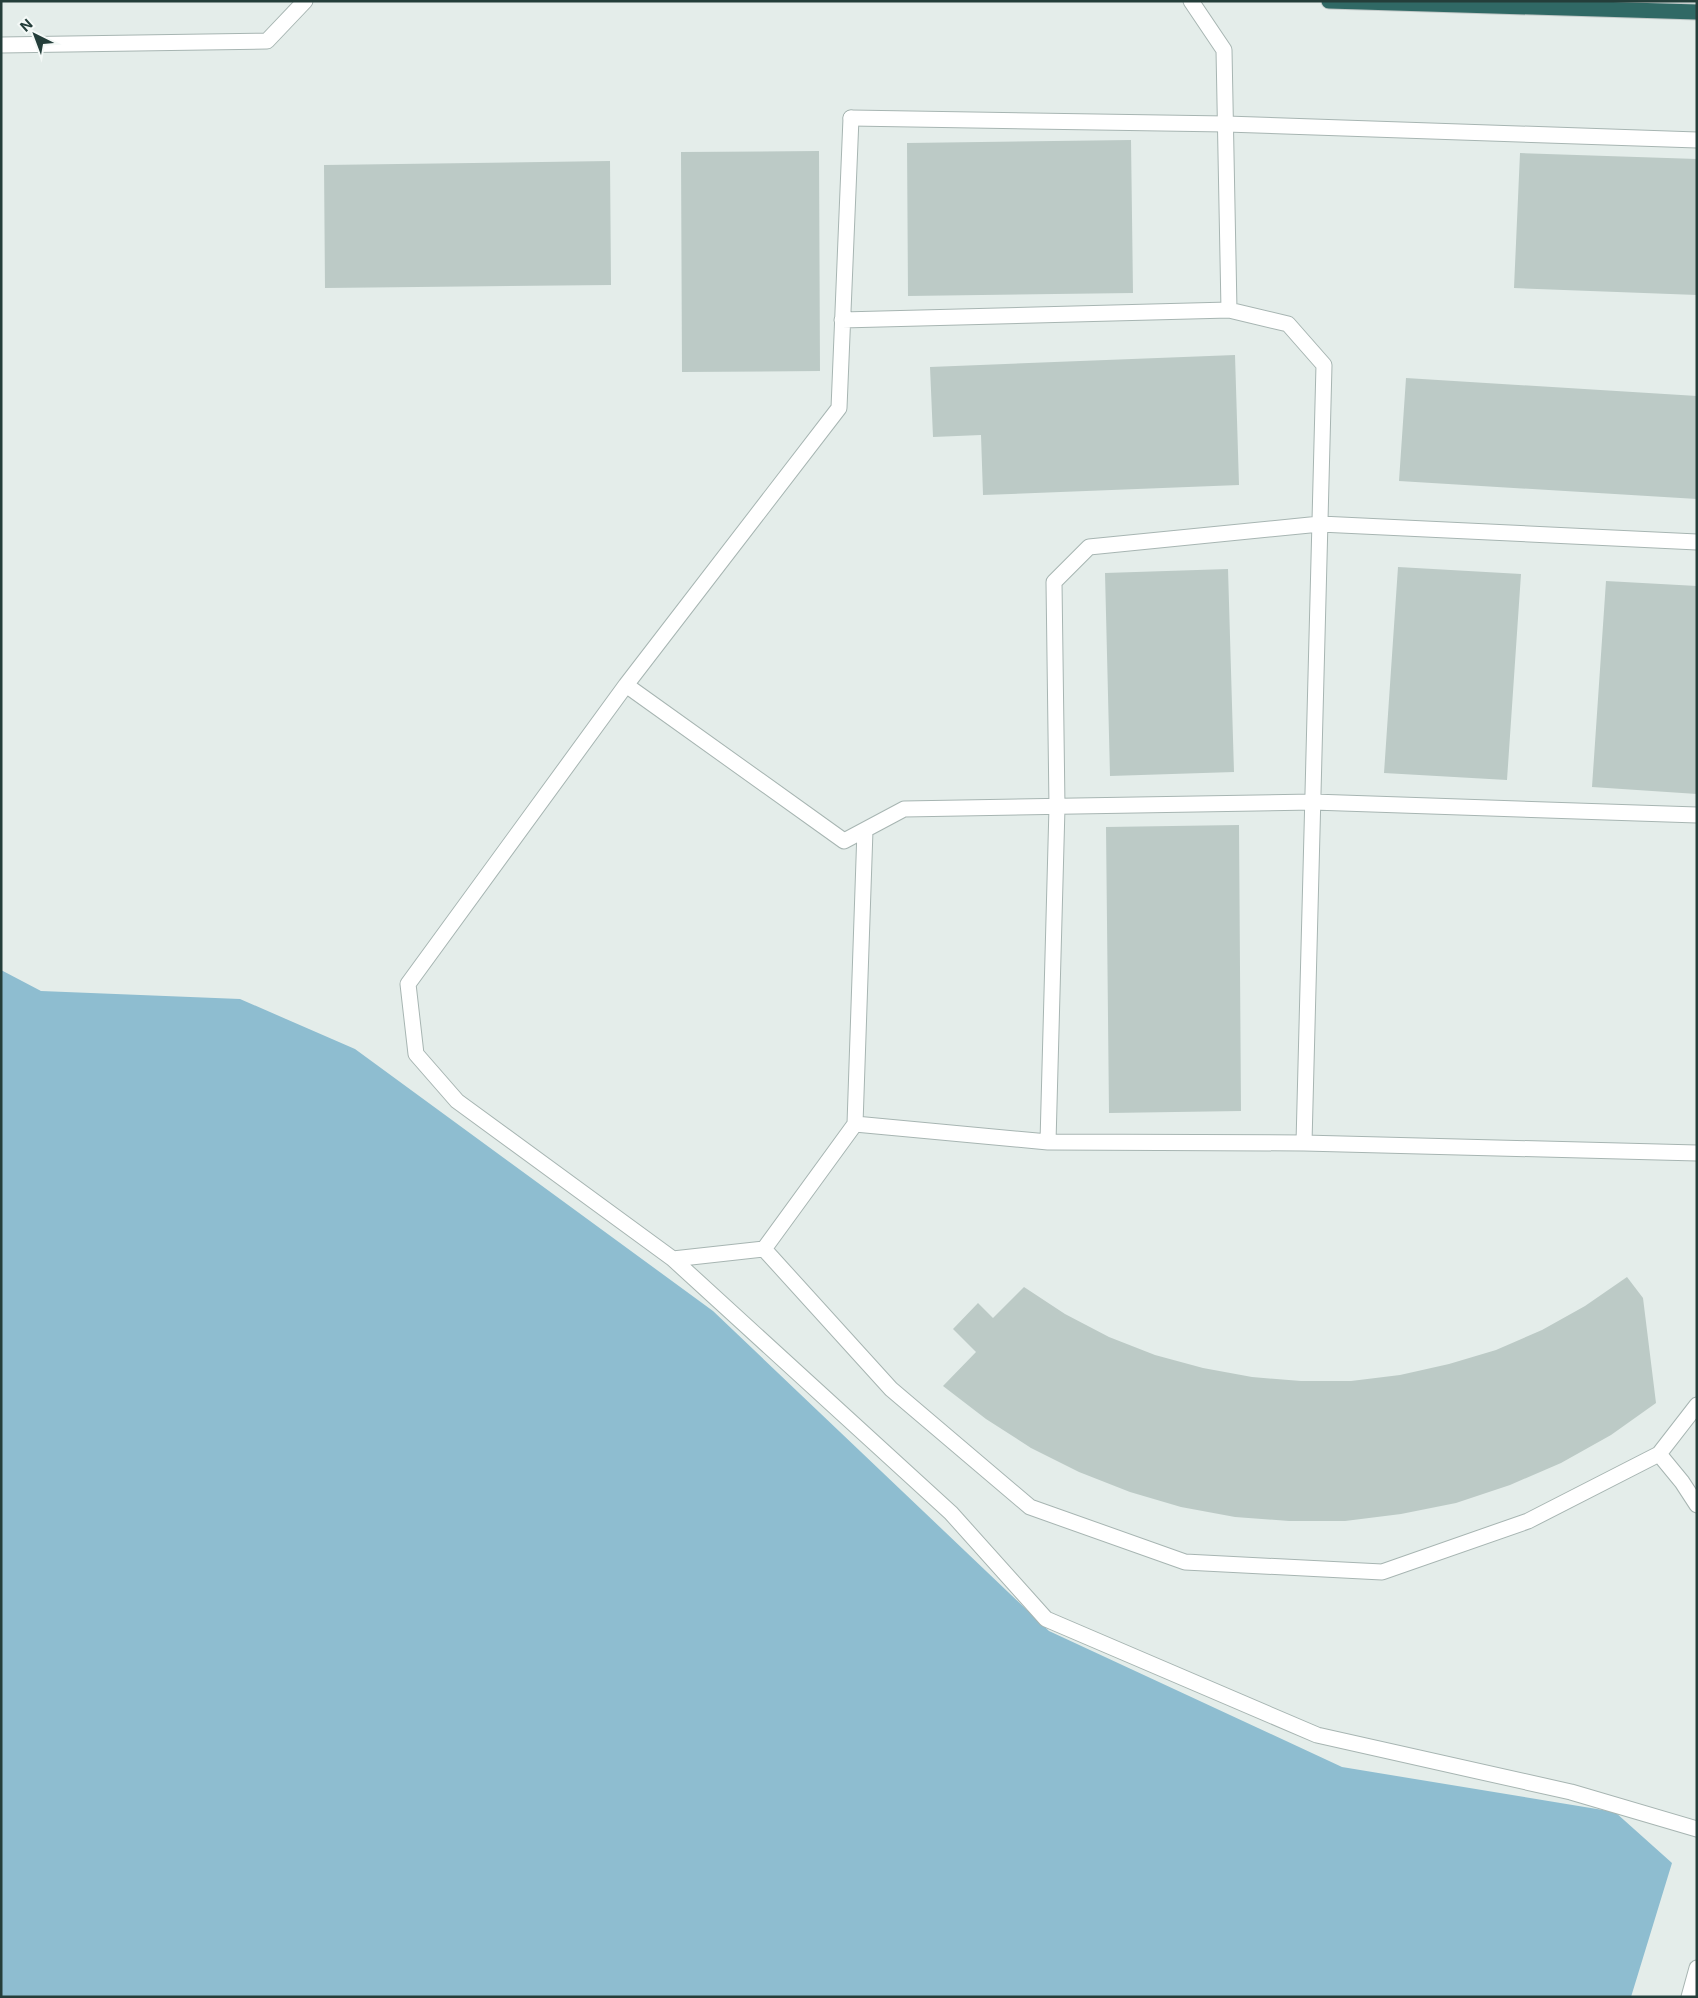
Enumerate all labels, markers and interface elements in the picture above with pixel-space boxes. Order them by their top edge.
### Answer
north arrow [10,10,60,60]
text: N [16,15,36,35]

